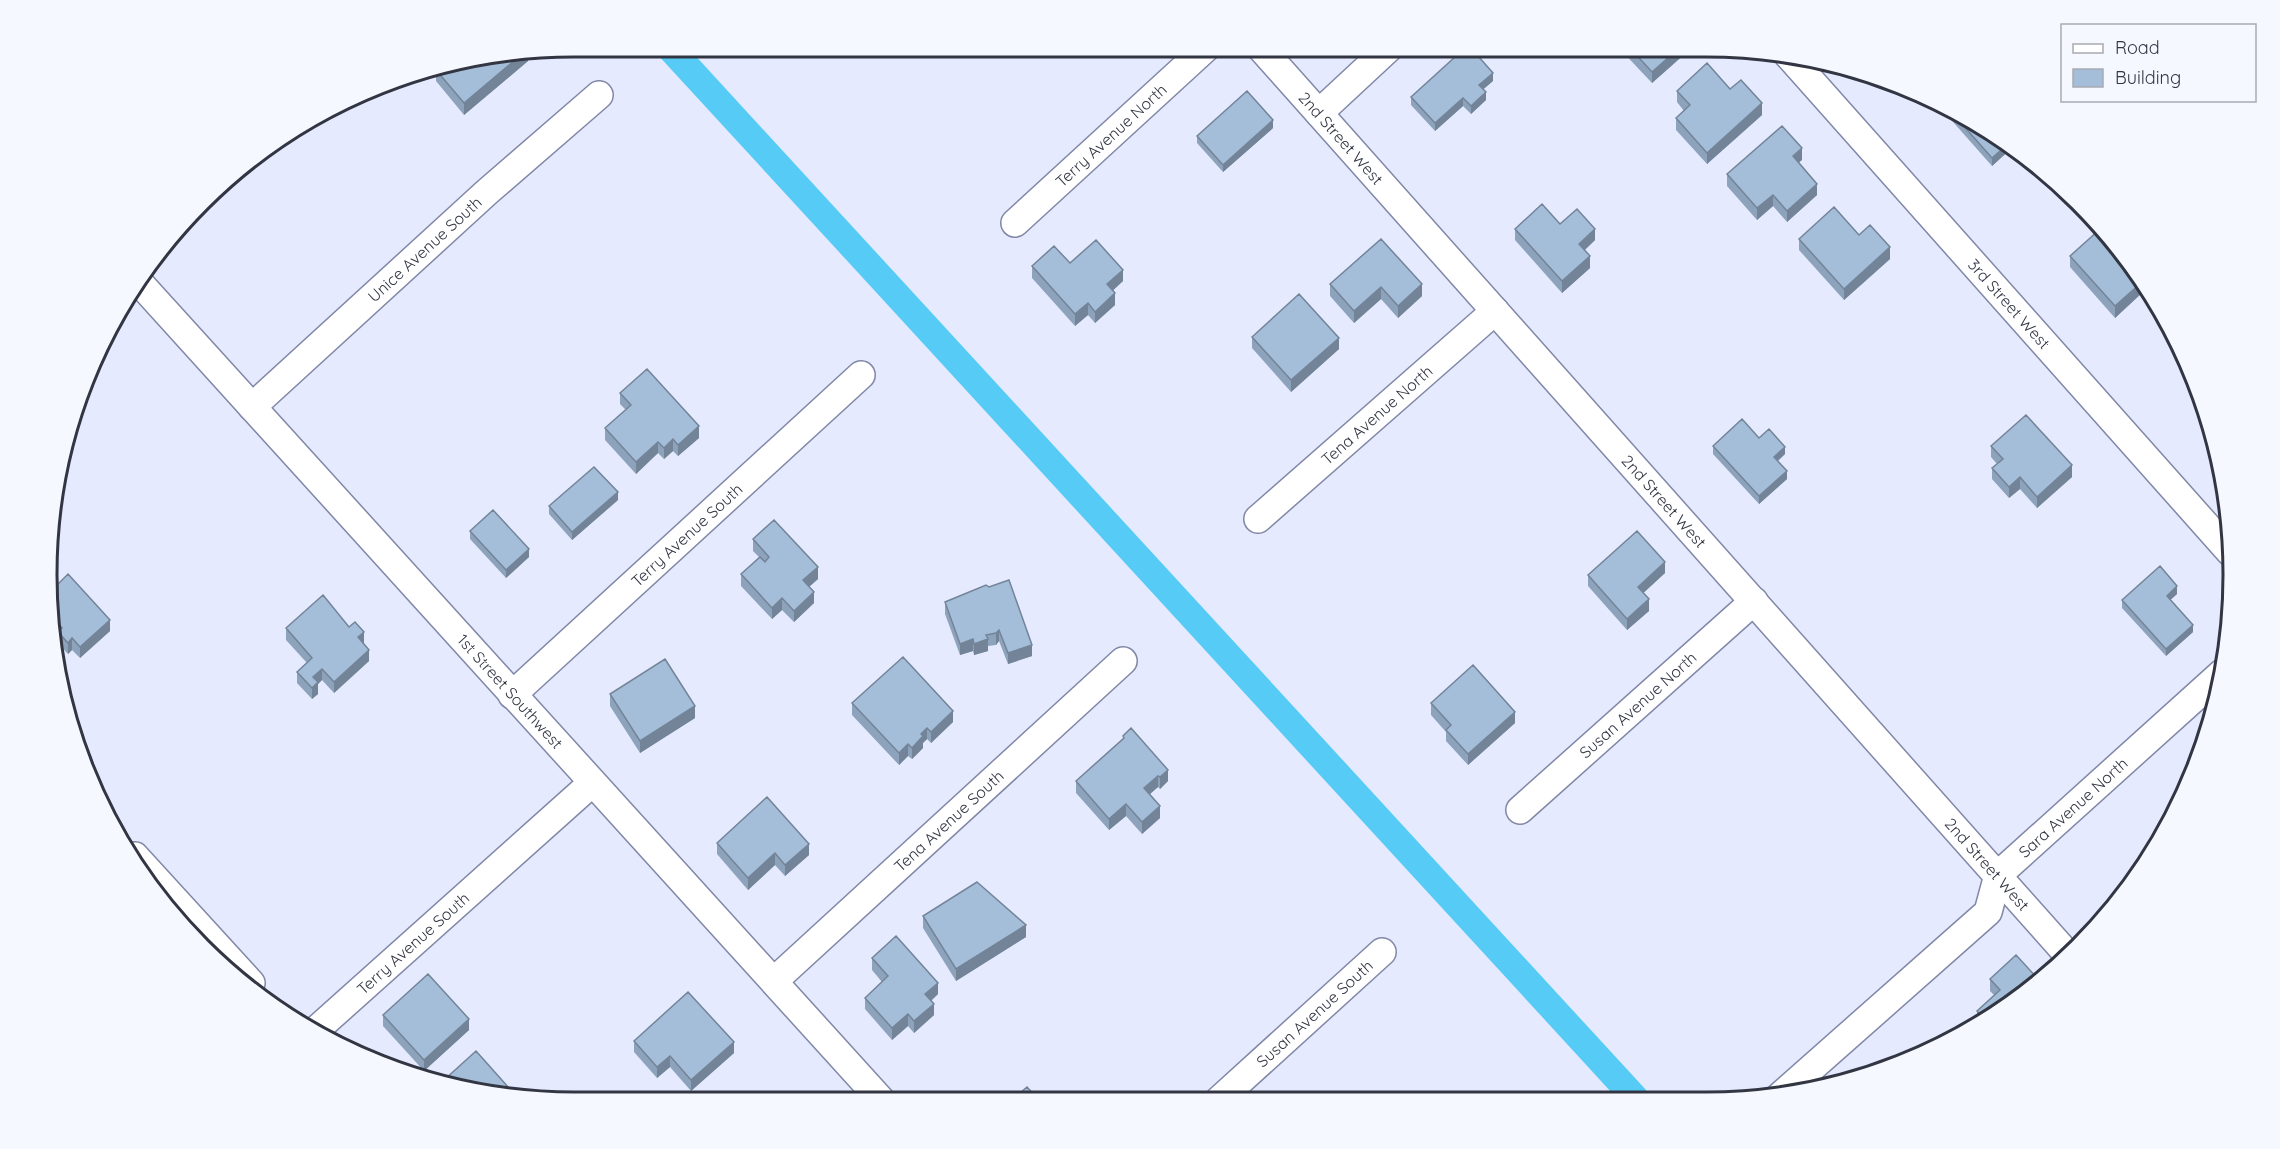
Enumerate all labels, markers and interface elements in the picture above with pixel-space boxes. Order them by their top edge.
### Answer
legend [2061,24,2256,102]
text: Road [2115,36,2160,59]
text: Building [2115,66,2181,89]
street label: Terry Avenue North [1051,79,1171,191]
street label: 2nd Street West [1295,88,1388,189]
street label: Unice Avenue South [364,192,486,306]
street label: 3rd Street West [1964,255,2055,353]
street label: Tena Avenue North [1317,361,1436,469]
street label: 2nd Street West [1618,451,1711,552]
street label: Terry Avenue South [627,479,747,591]
street label: 1st Street Southwest [453,630,567,753]
street label: Susan Avenue North [1575,647,1701,762]
street label: Sara Avenue North [2014,753,2132,862]
street label: Tena Avenue South [890,766,1008,876]
street label: 2nd Street West [1941,814,2034,915]
street label: Terry Avenue South [353,888,473,999]
street label: Susan Avenue South [1252,955,1377,1071]

